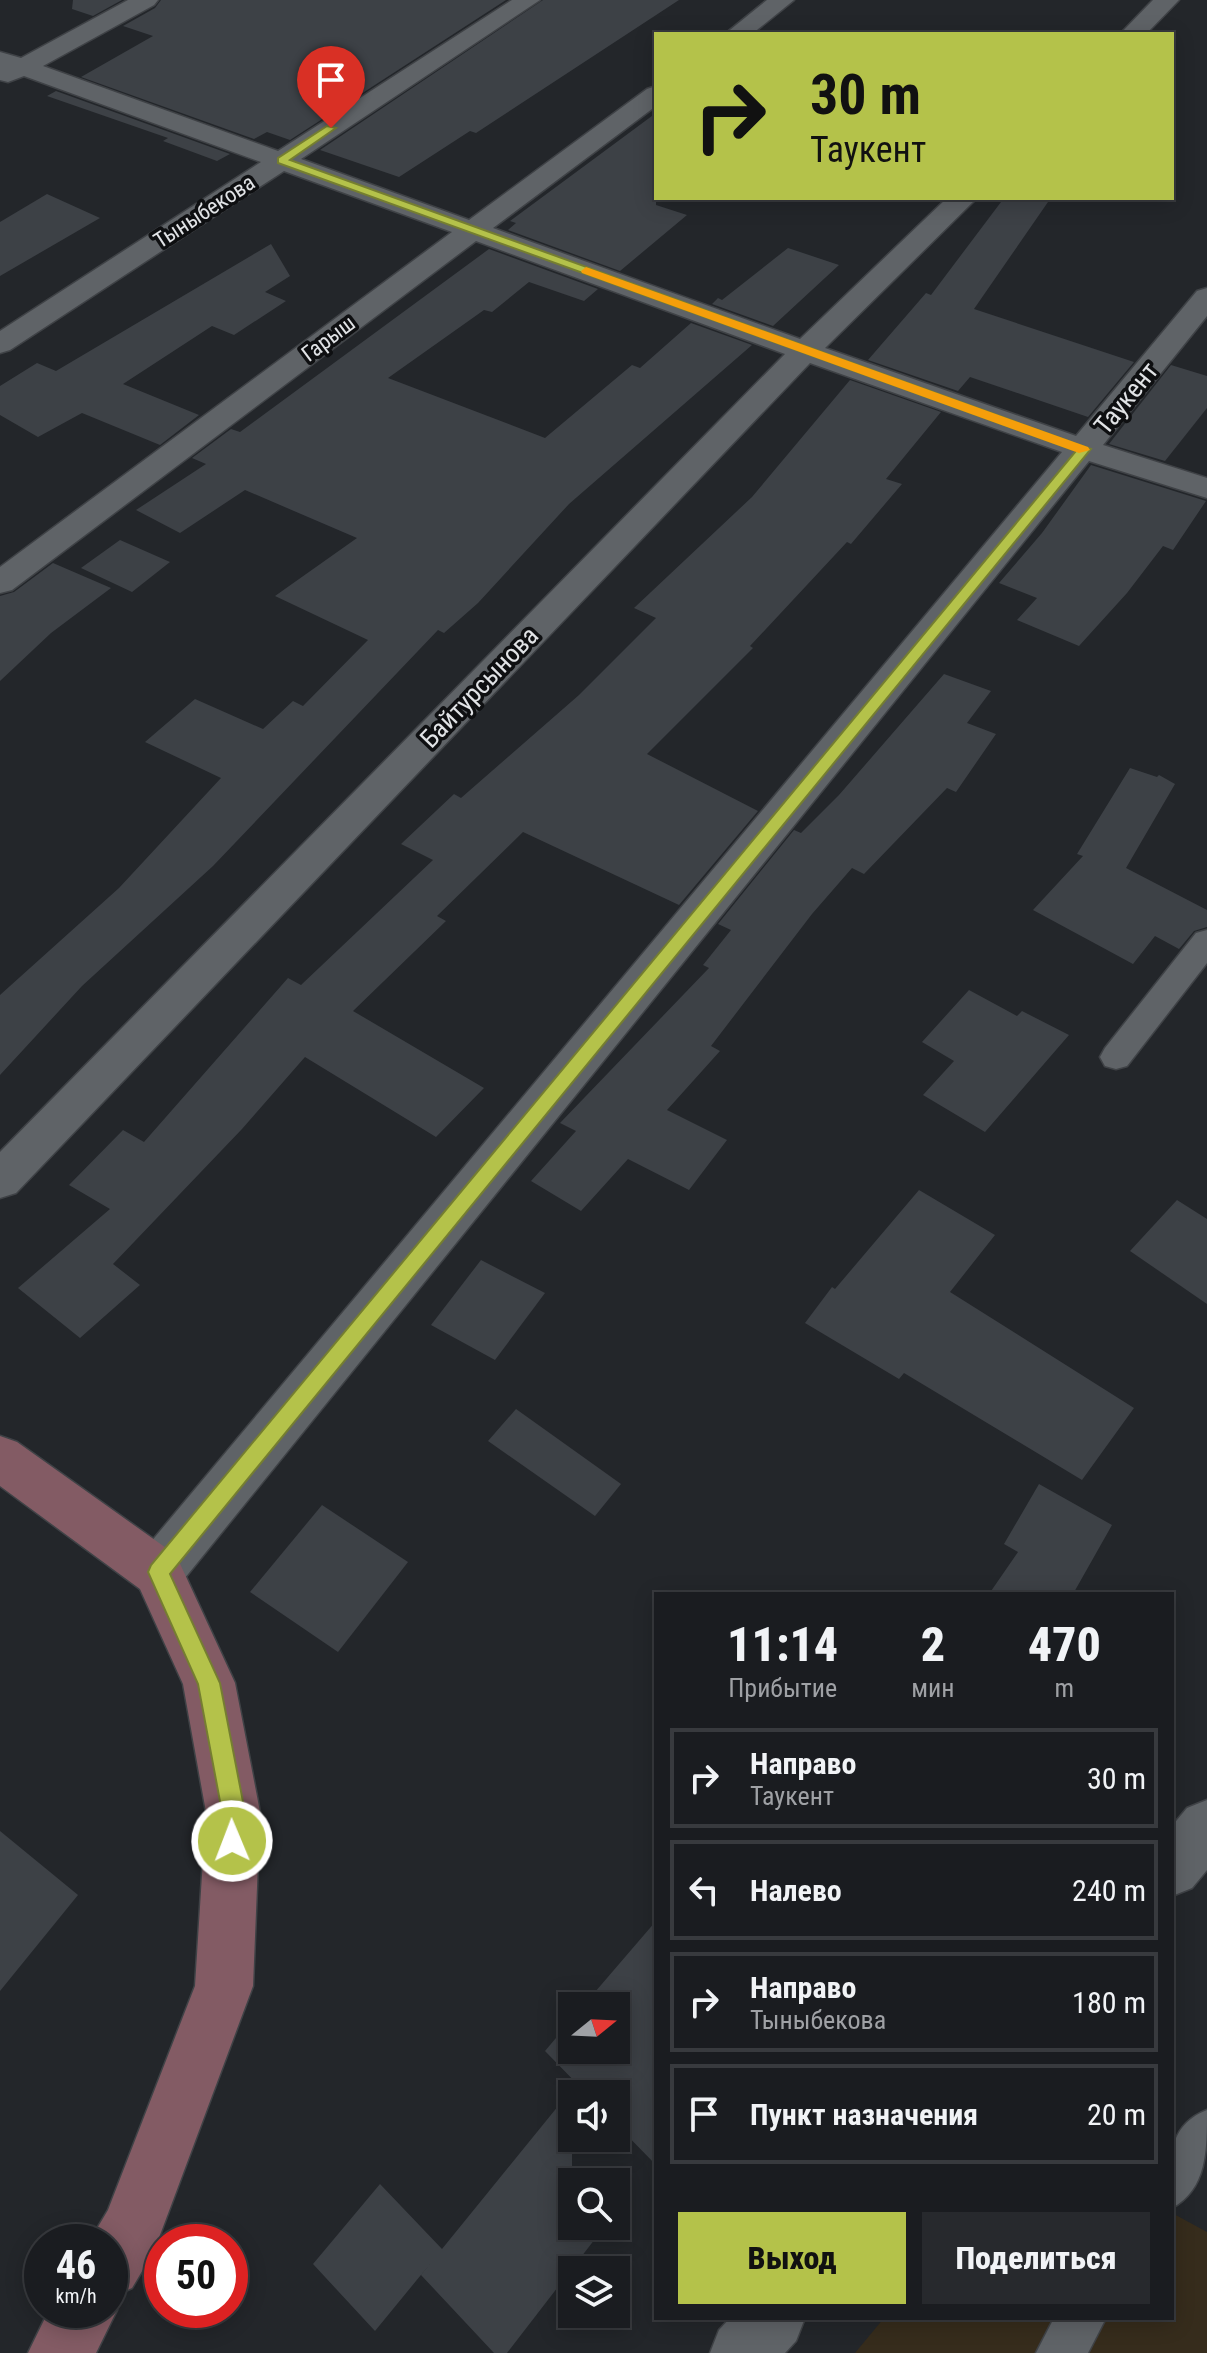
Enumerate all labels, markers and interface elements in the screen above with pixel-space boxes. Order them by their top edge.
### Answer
pin [297,46,365,128]
icon: arrive [309,58,353,102]
text: 30 m [810,62,921,128]
icon: right [678,64,782,168]
text: Таукент [810,129,926,171]
street label: Тыныбекова [149,170,259,253]
street label: Гарыш [297,310,360,367]
street label: Таукент [1088,356,1164,440]
street label: Байтурсынова [414,620,544,754]
text: 11:14 [727,1616,838,1673]
text: 2 [921,1616,945,1673]
text: 470 [1028,1616,1101,1673]
text: Прибытие [728,1673,837,1703]
text: мин [911,1673,955,1703]
text: m [1055,1673,1074,1703]
text: Направо [750,1746,856,1781]
icon: right [682,1756,726,1800]
text: 30 m [1087,1761,1146,1796]
text: Таукент [750,1781,834,1811]
position arrow [190,1799,274,1883]
icon: left [682,1868,726,1912]
text: Налево [750,1873,842,1908]
text: 240 m [1072,1873,1146,1908]
text: Направо [750,1970,856,2005]
icon: right [682,1980,726,2024]
text: 180 m [1072,1985,1146,2020]
north arrow [558,1992,630,2064]
map controls [558,1992,630,2328]
text: Тыныбекова [750,2005,886,2035]
button: sound [558,2080,630,2152]
icon: arrive [682,2092,726,2136]
text: Пункт назначения [750,2097,978,2132]
text: 20 m [1087,2097,1146,2132]
button: search [558,2168,630,2240]
button: Выход [678,2212,906,2304]
button: Поделиться [922,2212,1150,2304]
speed limit sign: 50 [144,2224,248,2328]
text: 46 [56,2242,96,2289]
button: layers [558,2256,630,2328]
text: km/h [55,2284,97,2308]

